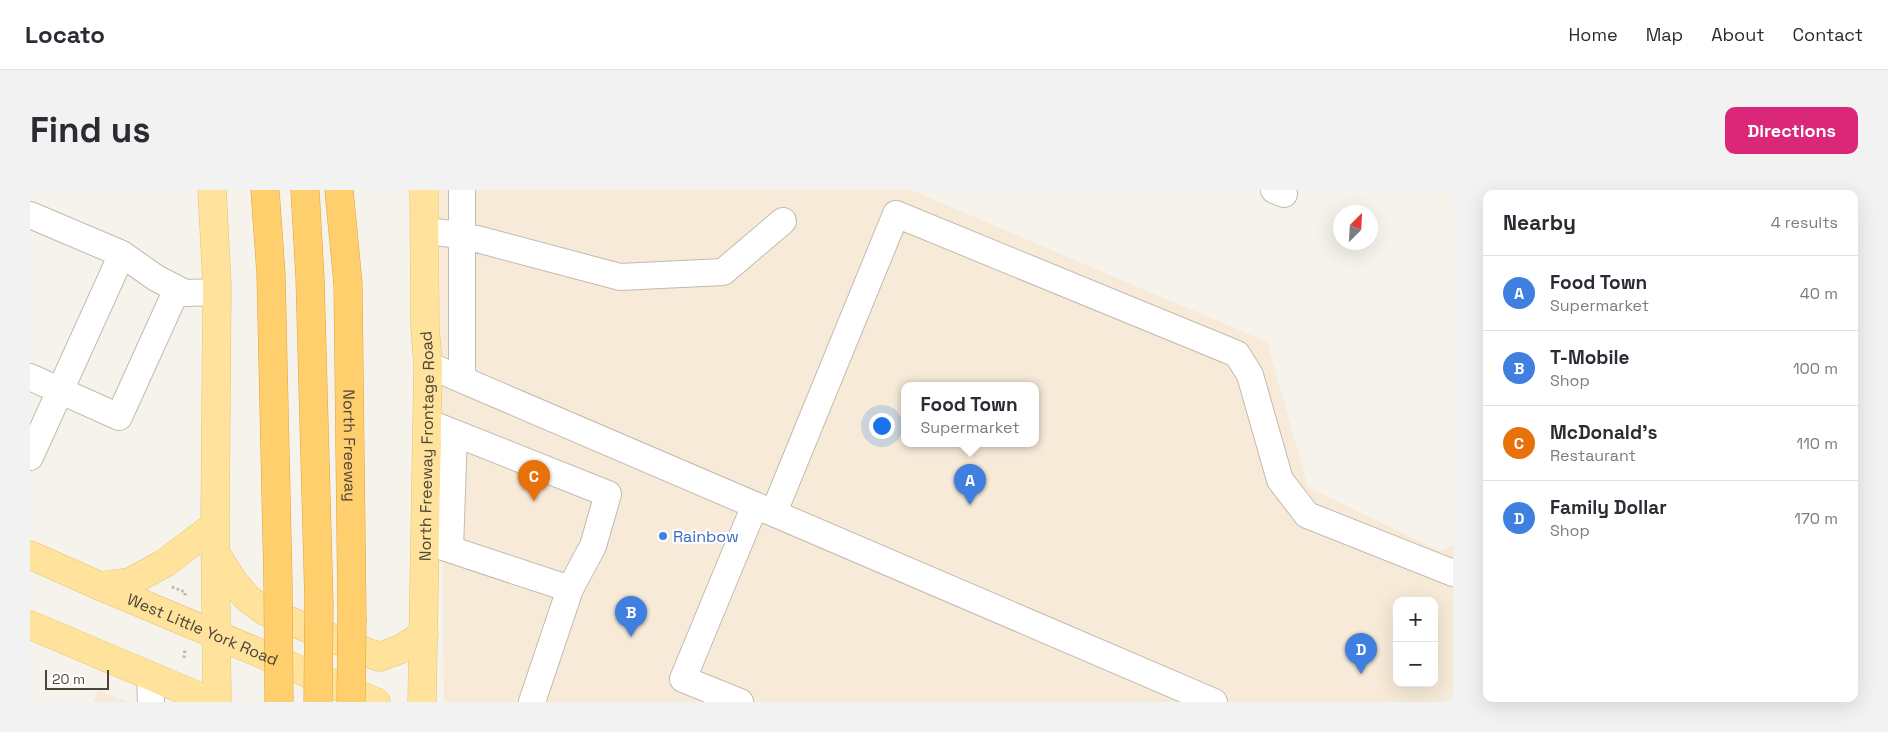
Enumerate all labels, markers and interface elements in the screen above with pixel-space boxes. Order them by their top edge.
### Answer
text: Locato [25,19,105,50]
text: Home [1569,23,1618,46]
text: Map [1646,23,1683,46]
text: About [1711,23,1765,46]
text: Contact [1793,23,1863,46]
button: Directions [1725,107,1858,154]
text: Find us [30,108,151,152]
north arrow [1333,205,1378,250]
text: Nearby [1503,209,1576,236]
text: 4 results [1771,212,1838,233]
text: Food Town [1550,270,1647,295]
text: A [1514,283,1524,304]
text: 40 m [1800,283,1838,304]
text: Supermarket [1550,295,1649,316]
street label: North Freeway Frontage Road [415,330,439,561]
text: T-Mobile [1550,345,1630,370]
text: B [1514,358,1524,379]
text: 100 m [1793,358,1838,379]
text: Shop [1550,370,1590,391]
popup [901,382,1039,447]
street label: North Freeway [338,389,361,502]
text: Food Town [920,392,1018,417]
your location [869,413,895,439]
text: Supermarket [920,417,1020,438]
text: McDonald's [1550,420,1657,445]
text: C [1514,433,1524,454]
text: 110 m [1796,433,1838,454]
text: Restaurant [1550,445,1636,466]
pin: C [518,460,550,501]
pin: A [954,464,986,505]
text: Family Dollar [1550,495,1667,520]
text: D [1514,508,1524,529]
text: 170 m [1794,508,1838,529]
text: Shop [1550,520,1590,541]
place label: Rainbow [673,526,739,547]
marker: Rainbow [657,530,669,542]
street label: West Little York Road [124,589,281,671]
pin: B [615,596,647,637]
map controls [1393,597,1438,687]
button: + [1393,597,1438,642]
pin: D [1345,633,1377,674]
button: − [1393,642,1438,687]
scale bar [45,667,109,690]
text: 20 m [52,670,85,688]

